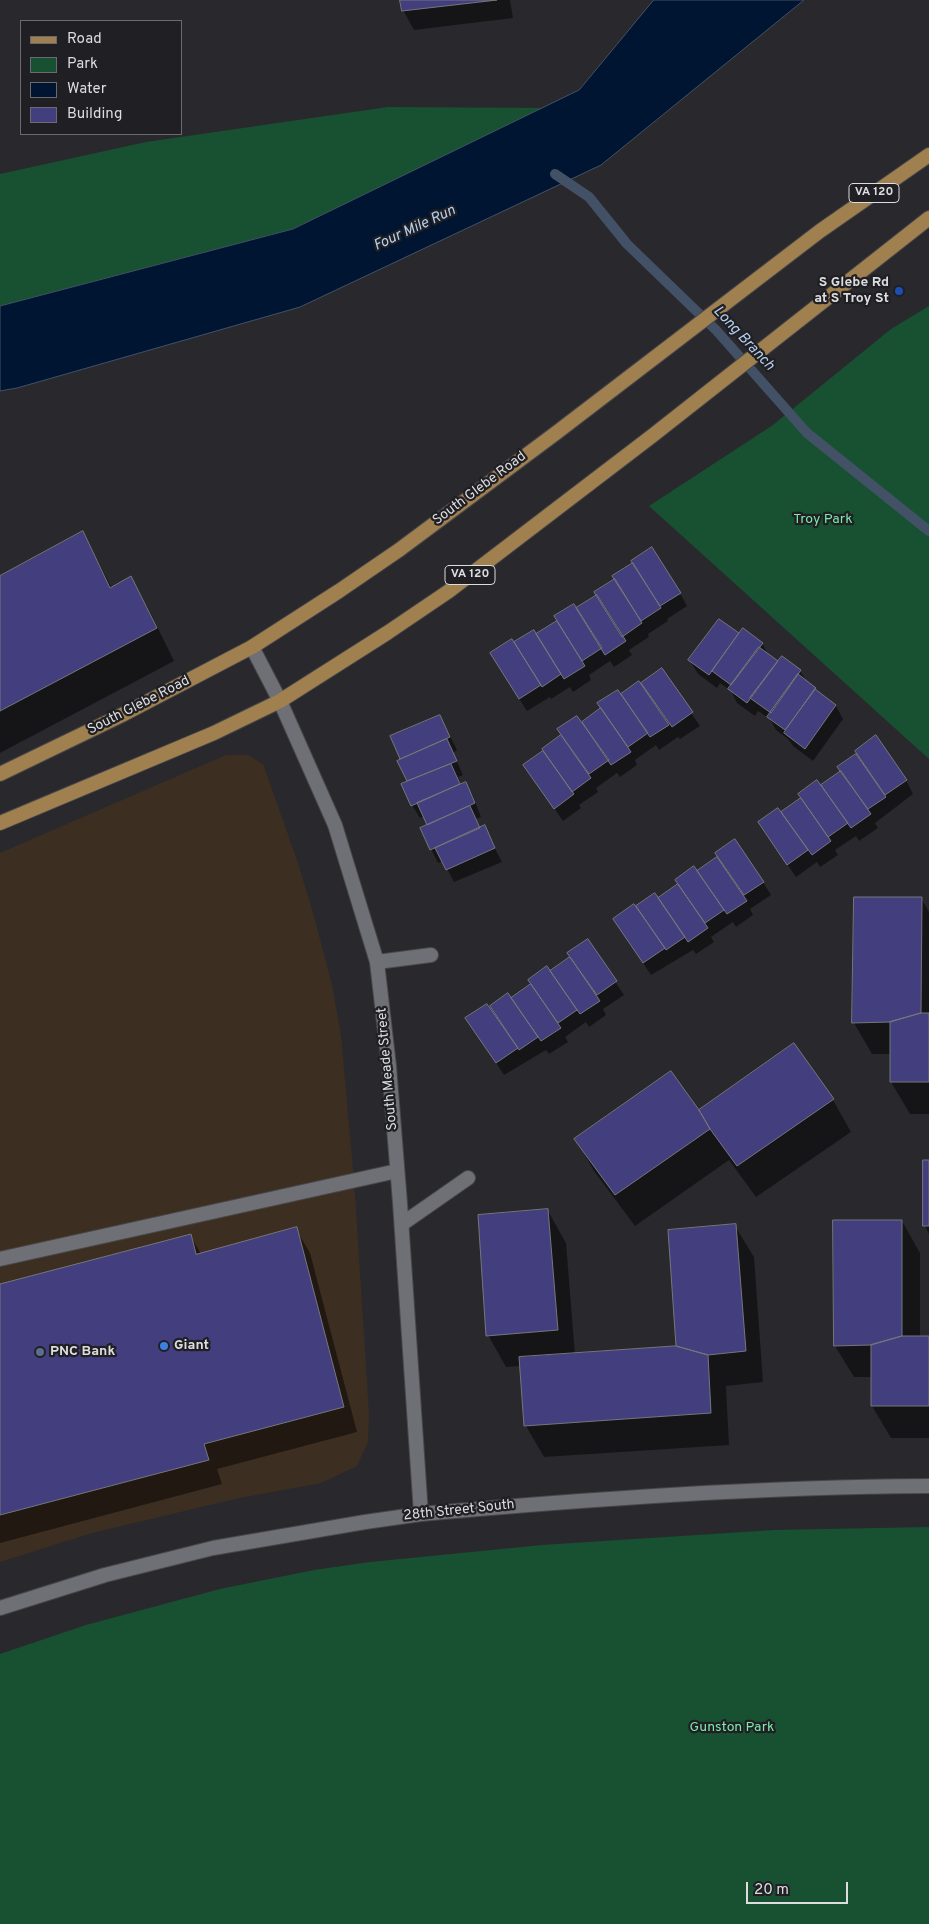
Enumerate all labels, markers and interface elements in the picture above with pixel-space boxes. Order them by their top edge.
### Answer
legend [20,20,182,135]
text: Road [67,30,102,49]
text: Park [67,55,98,74]
text: Water [67,80,106,99]
text: Building [67,105,122,124]
road number: VA 120 [849,184,899,202]
water label: Four Mile Run [371,202,459,256]
place label: S Glebe Rd at S Troy St [814,275,889,308]
marker: S Glebe Rd at S Troy St [893,285,905,297]
water label: Long Branch [709,303,777,375]
street label: South Glebe Road [430,449,530,529]
park label: Troy Park [793,512,853,528]
road number: VA 120 [445,566,495,584]
street label: South Glebe Road [85,673,193,739]
street label: South Meade Street [374,1007,402,1131]
place label: Giant [174,1338,209,1354]
marker: Giant [158,1340,170,1352]
place label: PNC Bank [50,1344,115,1360]
marker: PNC Bank [34,1346,46,1358]
street label: 28th Street South [403,1497,515,1525]
park label: Gunston Park [690,1720,774,1736]
scale bar [749,1872,852,1904]
text: 20 m [754,1881,789,1900]

